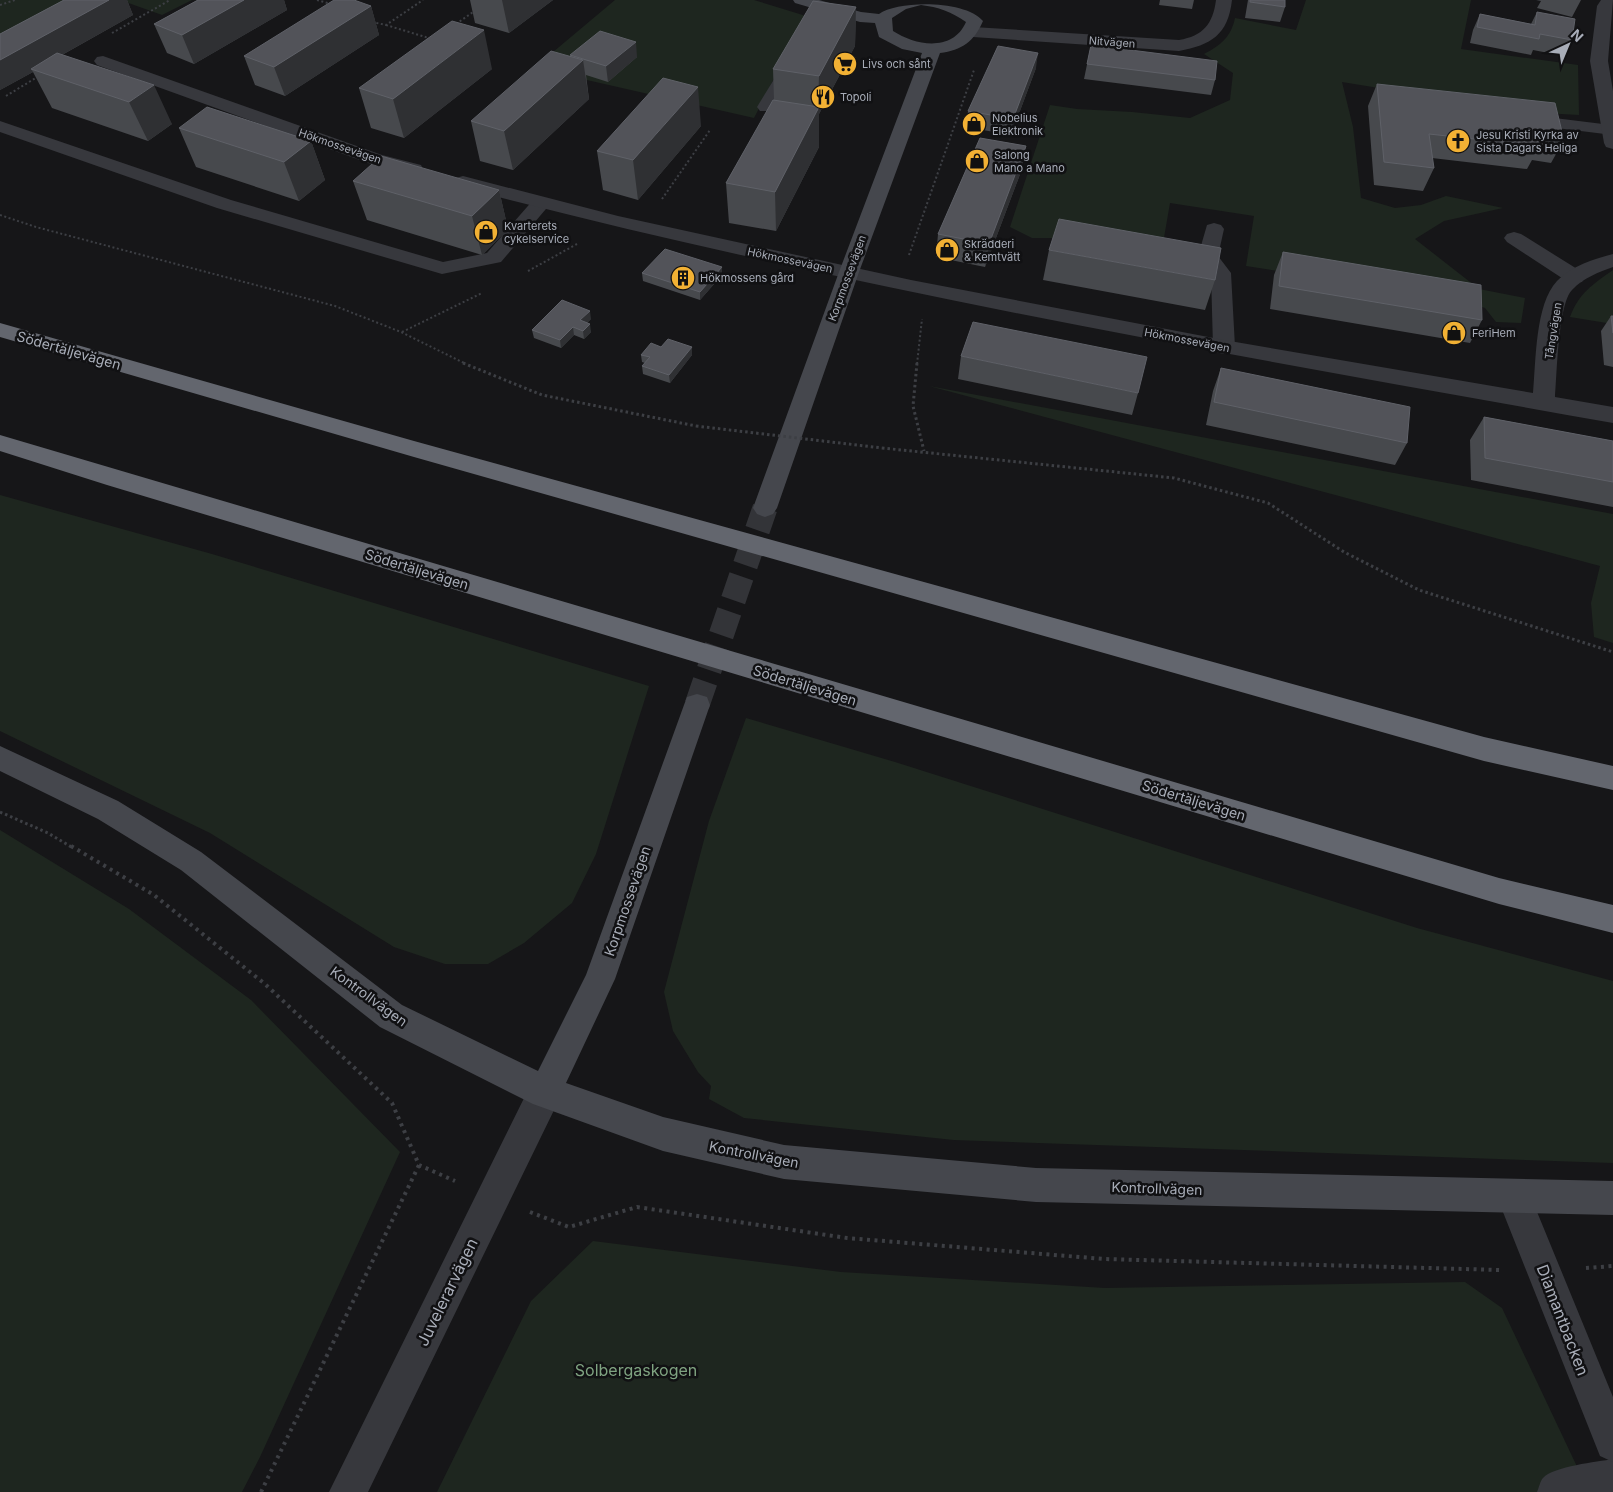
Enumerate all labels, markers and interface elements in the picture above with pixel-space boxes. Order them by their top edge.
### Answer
north arrow [1543,20,1593,70]
text: N [1568,25,1587,45]
street label: Nitvägen [1088,33,1136,51]
supermarket icon: Livs och sånt [832,51,858,77]
place label: Livs och sånt [862,57,931,71]
restaurant icon: Topoli [810,84,836,110]
place label: Topoli [840,90,872,104]
shop icon: Nobelius Elektronik [961,111,987,137]
place label: Nobelius Elektronik [992,111,1043,138]
street label: Hökmossevägen [297,125,383,167]
church icon: Jesu Kristi Kyrka av Sista Dagars Heliga [1445,128,1471,154]
place label: Jesu Kristi Kyrka av Sista Dagars Heliga [1476,128,1579,155]
shop icon: Salong Mano a Mano [964,148,990,174]
place label: Salong Mano a Mano [994,148,1065,175]
shop icon: Kvarterets cykelservice [473,219,499,245]
place label: Kvarterets cykelservice [504,219,569,246]
street label: Korpmossevägen [825,233,869,323]
shop icon: Skrädderi & Kemtvätt [934,237,960,263]
place label: Skrädderi & Kemtvätt [964,237,1021,264]
street label: Hökmossevägen [746,244,834,276]
building icon: Hökmossens gård [670,265,696,291]
place label: Hökmossens gård [700,271,794,285]
street label: Tångvägen [1542,301,1564,361]
shop icon: FeriHem [1441,320,1467,346]
street label: Hökmossevägen [1143,325,1231,355]
place label: FeriHem [1472,326,1516,340]
street label: Södertäljevägen [15,327,123,373]
street label: Södertäljevägen [363,545,471,593]
street label: Södertäljevägen [751,661,859,709]
street label: Södertäljevägen [1140,776,1248,824]
street label: Korpmossevägen [600,844,654,958]
street label: Kontrollvägen [327,962,411,1030]
street label: Kontrollvägen [708,1137,800,1171]
street label: Kontrollvägen [1111,1178,1203,1198]
street label: Juvelerarvägen [412,1235,482,1349]
street label: Diamantbacken [1533,1262,1593,1378]
park label: Solbergaskogen [575,1360,697,1380]

